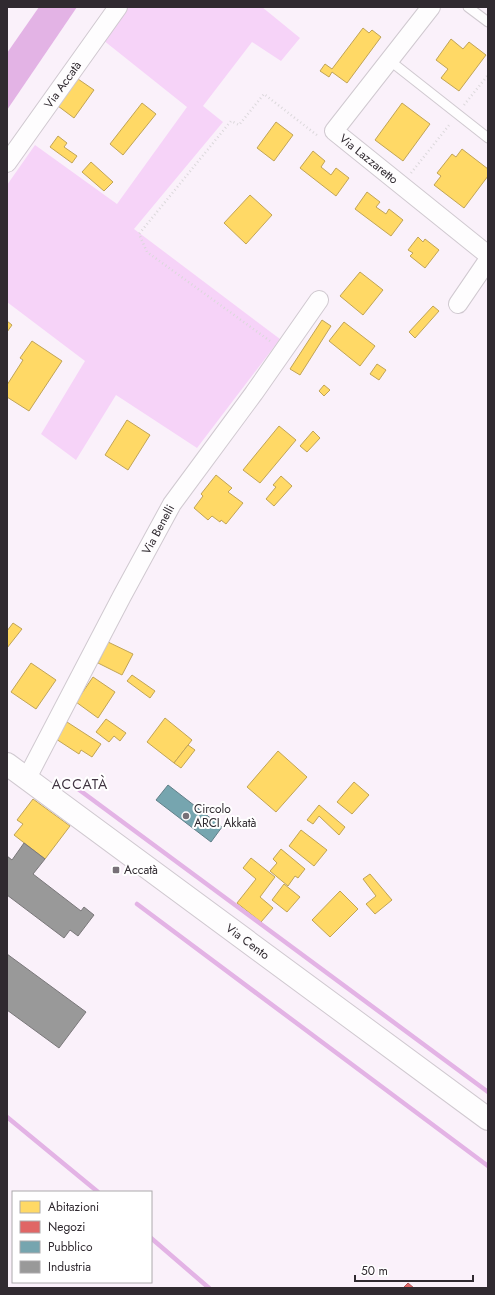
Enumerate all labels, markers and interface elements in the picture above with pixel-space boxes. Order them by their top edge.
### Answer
street label: Via Accatà [40,57,86,112]
street label: Via Lazzaretto [335,130,402,189]
street label: Via Benelli [137,501,179,558]
district label: ACCATÀ [52,774,108,794]
place label: Circolo ARCI Akkatà [194,800,257,832]
marker: Circolo ARCI Akkatà [181,811,191,821]
place label: Accatà [124,861,158,879]
marker: Accatà [111,865,121,875]
street label: Via Cento [222,919,274,964]
legend [12,1191,152,1283]
text: Abitazioni [48,1198,99,1216]
text: Negozi [48,1218,85,1236]
text: Pubblico [48,1238,93,1256]
scale bar [355,1257,473,1283]
text: Industria [48,1258,91,1276]
text: 50 m [361,1262,388,1280]

